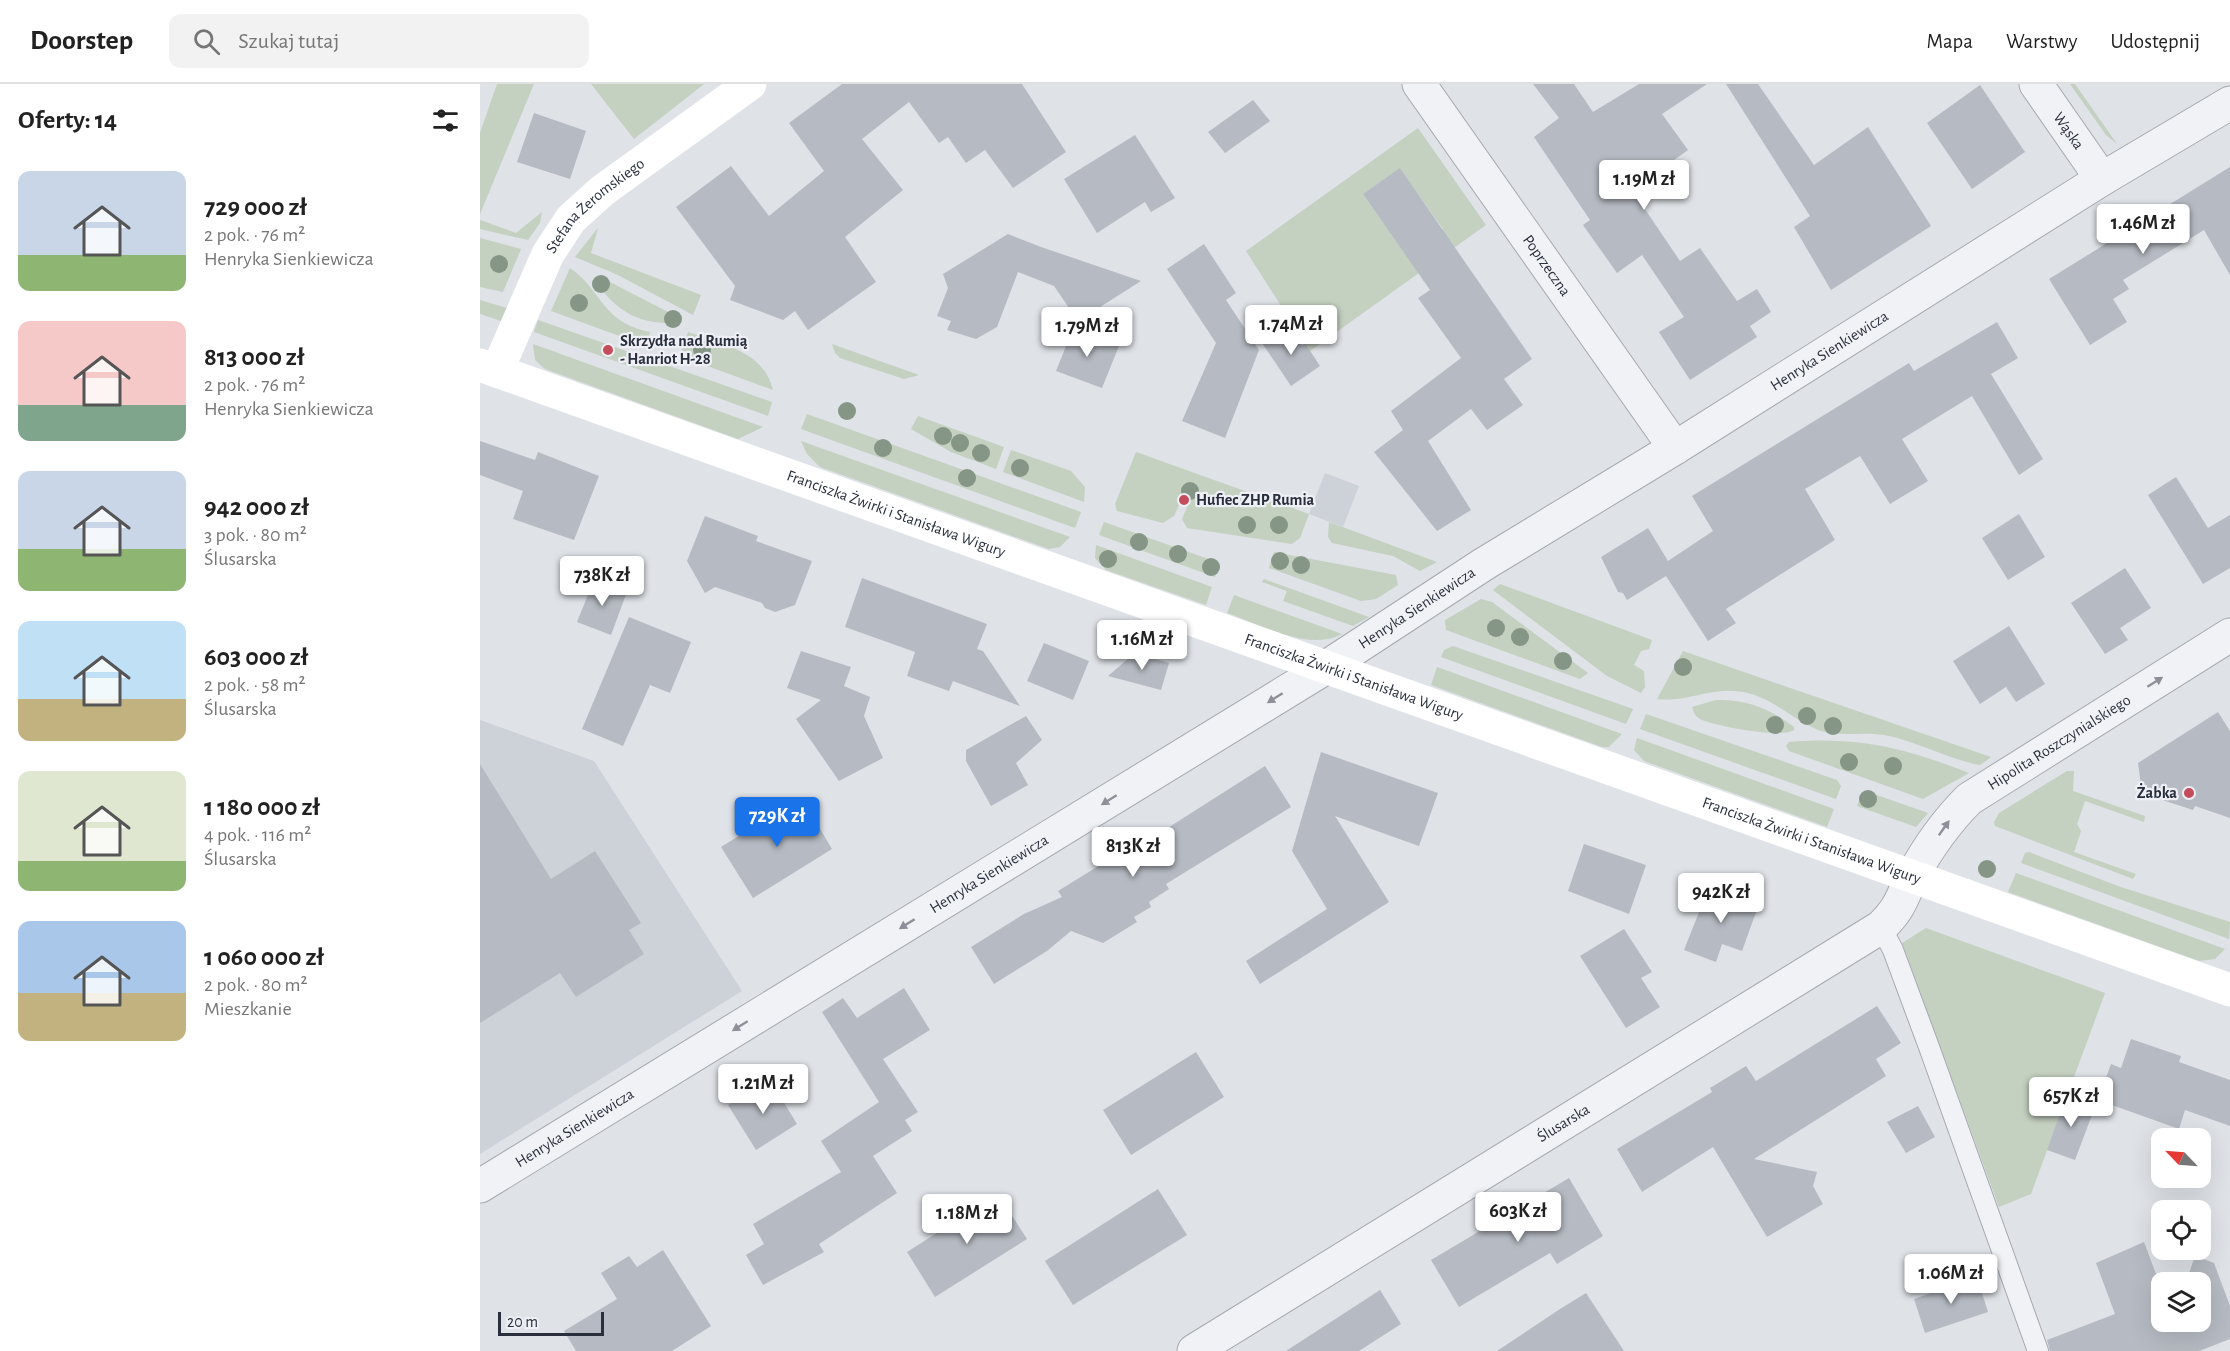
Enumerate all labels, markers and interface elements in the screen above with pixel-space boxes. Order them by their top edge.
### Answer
search box [169,14,589,68]
icon: search [190,25,223,58]
text: Doorstep [30,27,133,55]
text: Szukaj tutaj [238,30,339,52]
text: Mapa [1927,31,1973,52]
text: Warstwy [2006,31,2077,52]
text: Udostępnij [2110,31,2200,52]
icon: filters [429,104,462,137]
text: Oferty: 14 [18,107,117,133]
street label: Wąska [2050,109,2087,152]
street label: Stefana Żeromskiego [543,155,648,256]
pin: 1.19M zł [1582,160,1706,211]
text: 1.19M zł [1613,169,1675,189]
text: 729 000 zł [204,194,307,220]
icon: home [66,195,138,267]
pin: 1.46M zł [2081,204,2205,255]
text: 1.46M zł [2111,213,2175,233]
text: 2 pok. · 76 m² [204,225,305,245]
street label: Poprzeczna [1520,232,1574,299]
text: Henryka Sienkiewicza [204,249,374,269]
pin: 1.74M zł [1229,305,1353,356]
pin: 1.79M zł [1025,307,1149,358]
street label: Henryka Sienkiewicza [1768,308,1891,394]
text: 1.74M zł [1259,314,1323,334]
text: 1.79M zł [1055,316,1119,336]
place label: Skrzydła nad Rumią - Hanriot H-28 [620,333,748,367]
marker: Skrzydła nad Rumią - Hanriot H-28 [601,343,615,357]
text: 813 000 zł [204,344,304,370]
icon: home [66,345,138,417]
text: 2 pok. · 76 m² [204,375,305,395]
text: Henryka Sienkiewicza [204,399,374,419]
street label: Franciszka Żwirki i Stanisława Wigury [785,467,1008,561]
place label: Hufiec ZHP Rumia [1196,492,1315,508]
marker: Hufiec ZHP Rumia [1177,493,1191,507]
text: 942 000 zł [204,494,309,520]
icon: home [66,495,138,567]
text: 3 pok. · 80 m² [204,525,307,545]
text: Ślusarska [204,549,277,569]
pin: 738K zł [547,556,657,607]
street label: Henryka Sienkiewicza [1356,564,1478,652]
text: 738K zł [574,565,630,585]
pin: 1.16M zł [1080,620,1204,671]
text: 1.16M zł [1111,629,1173,649]
street label: Franciszka Żwirki i Stanisława Wigury [1243,631,1465,724]
text: 603 000 zł [204,644,308,670]
icon: home [66,645,138,717]
text: 2 pok. · 58 m² [204,675,305,695]
one-way arrow [2147,677,2163,688]
one-way arrow [1267,692,1283,703]
street label: Hipolita Roszczynialskiego [1985,692,2134,793]
text: Ślusarska [204,699,277,719]
place label: Żabka [2137,783,2177,801]
marker: Żabka [2182,786,2196,800]
text: 1 180 000 zł [204,794,320,820]
one-way arrow [1100,794,1117,805]
street label: Franciszka Żwirki i Stanisława Wigury [1700,794,1923,888]
icon: home [66,795,138,867]
pin: 729K zł [722,797,832,848]
text: 729K zł [749,806,805,826]
one-way arrow [1938,820,1949,836]
text: 4 pok. · 116 m² [204,825,311,845]
pin: 813K zł [1078,827,1188,878]
street label: Henryka Sienkiewicza [927,832,1051,916]
text: 813K zł [1106,836,1160,856]
text: Ślusarska [204,849,277,869]
pin: 942K zł [1666,873,1776,924]
text: 942K zł [1692,882,1750,902]
one-way arrow [898,918,915,929]
text: 1 060 000 zł [204,944,324,970]
icon: home [66,945,138,1017]
text: 2 pok. · 80 m² [204,975,308,995]
text: Mieszkanie [204,999,292,1019]
one-way arrow [732,1020,748,1031]
pin: 1.21M zł [701,1064,825,1115]
text: 1.21M zł [732,1073,794,1093]
pin: 657K zł [2016,1077,2126,1128]
street label: Henryka Sienkiewicza [513,1086,637,1170]
text: 657K zł [2043,1086,2099,1106]
street label: Ślusarska [1533,1101,1592,1145]
north arrow [2151,1128,2211,1188]
map controls [2151,1128,2211,1332]
pin: 603K zł [1463,1192,1573,1243]
pin: 1.18M zł [905,1194,1029,1245]
button: locate [2151,1200,2211,1260]
text: 603K zł [1489,1201,1547,1221]
text: 1.18M zł [936,1203,998,1223]
pin: 1.06M zł [1889,1254,2013,1305]
text: 1.06M zł [1918,1263,1984,1283]
button: layers [2151,1272,2211,1332]
scale bar [498,1309,604,1336]
text: 20 m [507,1314,538,1330]

